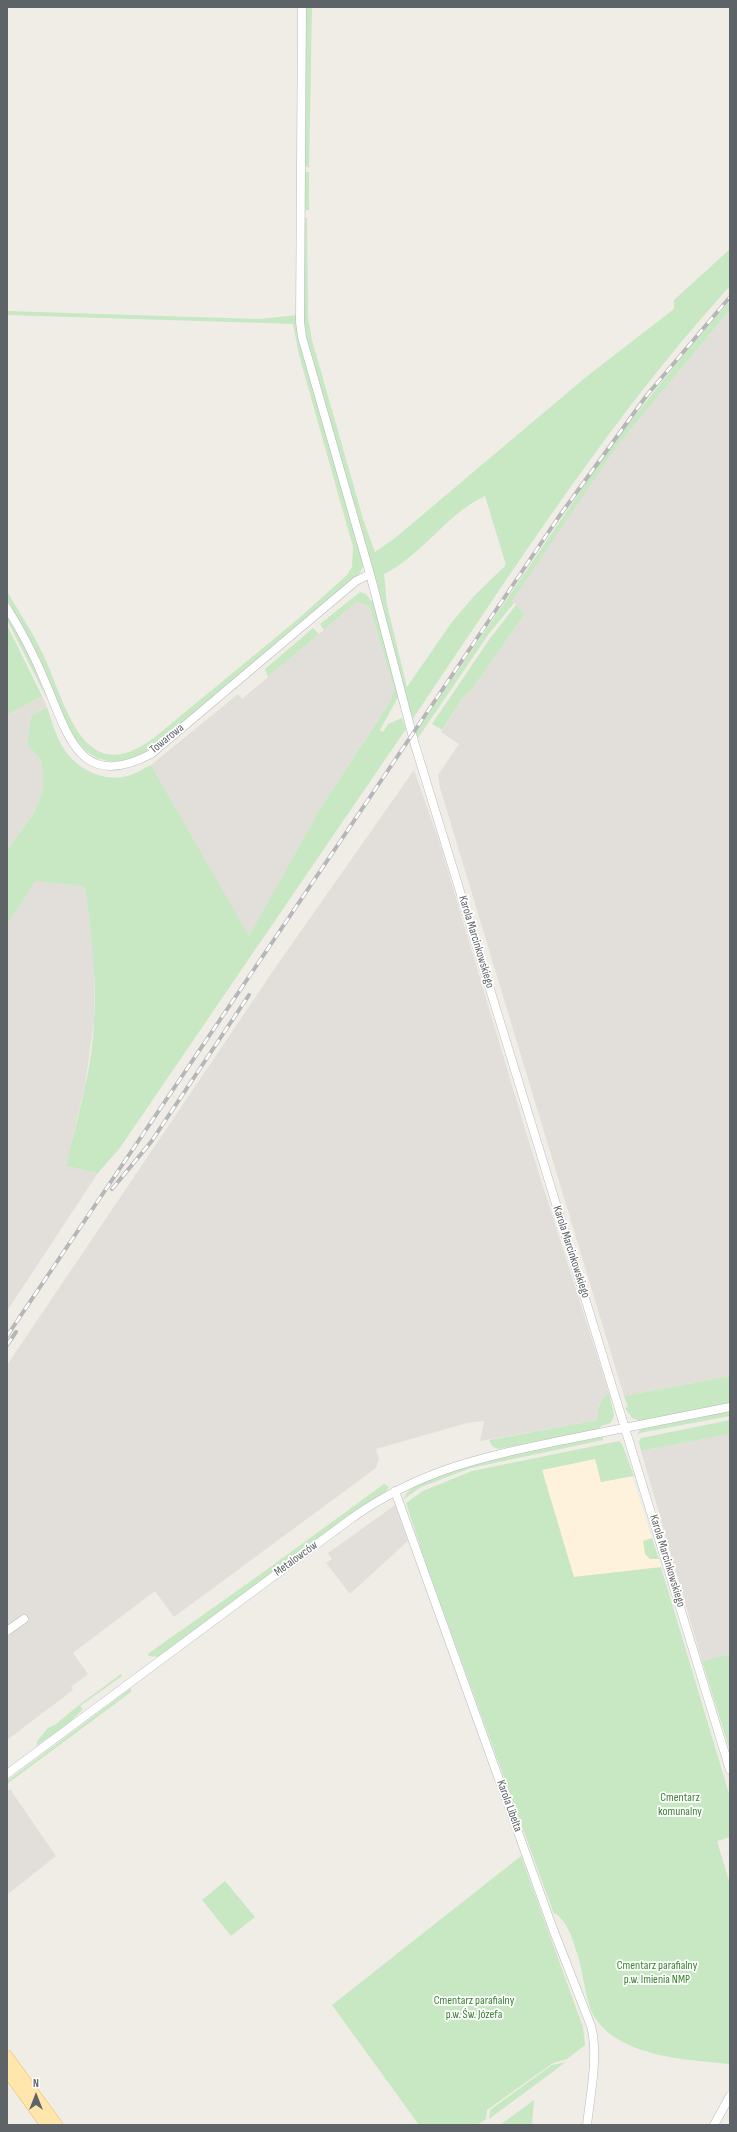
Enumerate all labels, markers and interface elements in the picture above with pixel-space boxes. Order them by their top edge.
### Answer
street label: Towarowa [147,721,187,757]
street label: Karola Marcinkowskiego [455,894,497,990]
street label: Karola Marcinkowskiego [549,1204,593,1300]
street label: Karola Marcinkowskiego [646,1513,688,1609]
street label: Metalowców [271,1538,321,1580]
street label: Karola Libelta [493,1778,525,1834]
park label: Cmentarz komunalny [658,1791,702,1819]
park label: Cmentarz parafialny p.w. Imienia NMP [617,1959,697,1987]
park label: Cmentarz parafialny p.w. Św. Józefa [434,1994,514,2022]
north arrow [16,2076,56,2116]
text: N [33,2077,39,2090]

